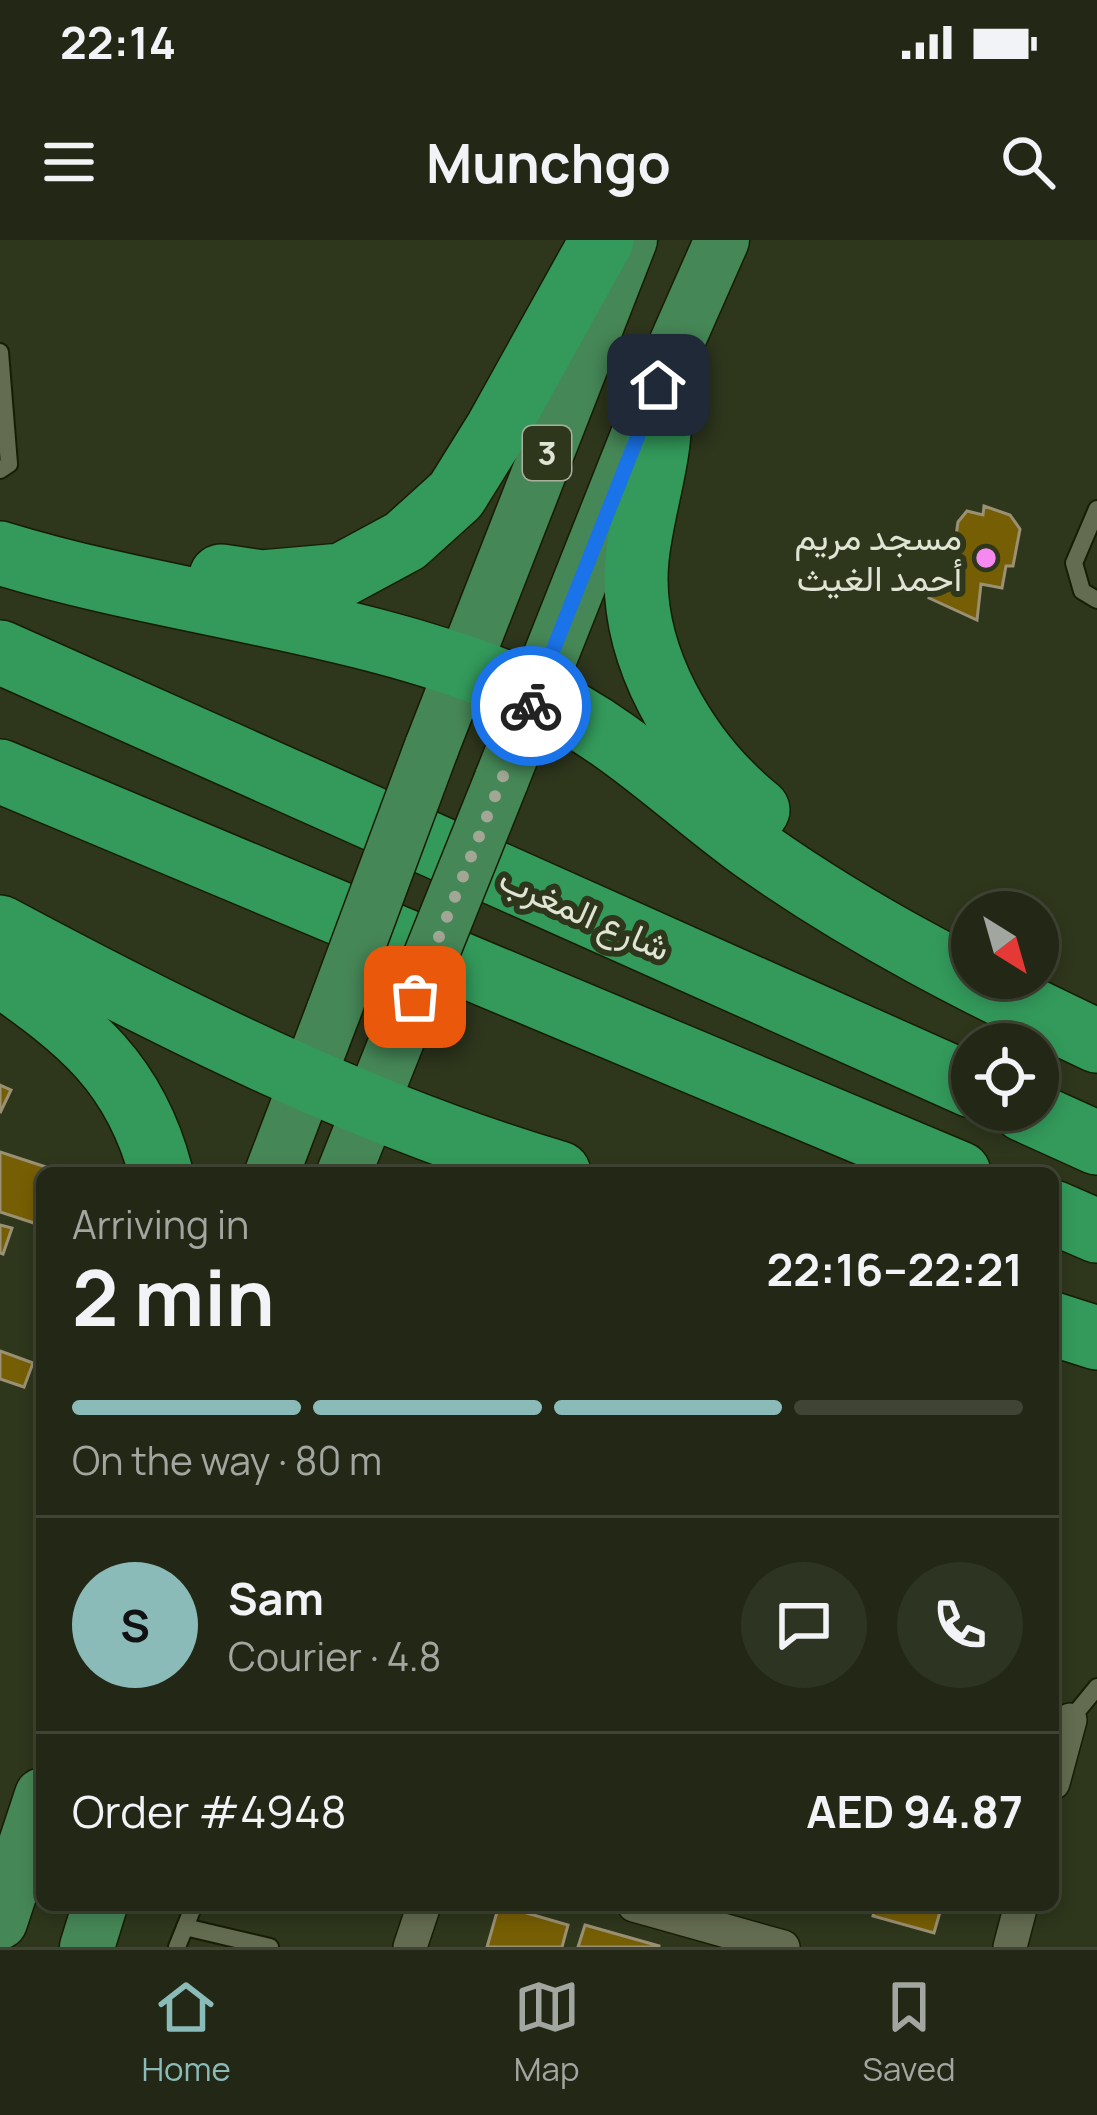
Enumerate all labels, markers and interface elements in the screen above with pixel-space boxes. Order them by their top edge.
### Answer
text: 22:14 [60,11,176,73]
text: Munchgo [426,125,671,199]
icon: menu [36,129,102,195]
icon: search [995,129,1061,195]
pin [607,334,709,436]
icon: home [625,352,691,418]
road number: 3 [523,426,571,480]
place label: مسجد مريم أحمد الغيث [794,512,962,602]
marker: مسجد مريم أحمد الغيث [973,545,999,571]
courier [471,646,591,766]
icon: bike [498,673,564,739]
street label: شارع المغرب [492,853,678,973]
north arrow [951,891,1059,999]
map controls [951,891,1059,1131]
pin [364,946,466,1048]
icon: bag [382,964,448,1030]
button: locate [951,1023,1059,1131]
text: Arriving in [72,1197,249,1251]
text: 22:16–22:21 [766,1238,1023,1300]
text: 2 min [72,1243,275,1349]
text: On the way · 80 m [72,1433,382,1487]
button: chat [741,1562,867,1688]
button: phone [897,1562,1023,1688]
text: Sam [228,1567,324,1629]
text: S [120,1594,150,1656]
text: Courier · 4.8 [228,1629,441,1683]
text: Order #4948 [72,1780,347,1842]
text: AED 94.87 [806,1780,1023,1842]
tab: Home [141,1974,231,2091]
tab: Map [514,1974,580,2091]
tab: Saved [863,1974,956,2091]

